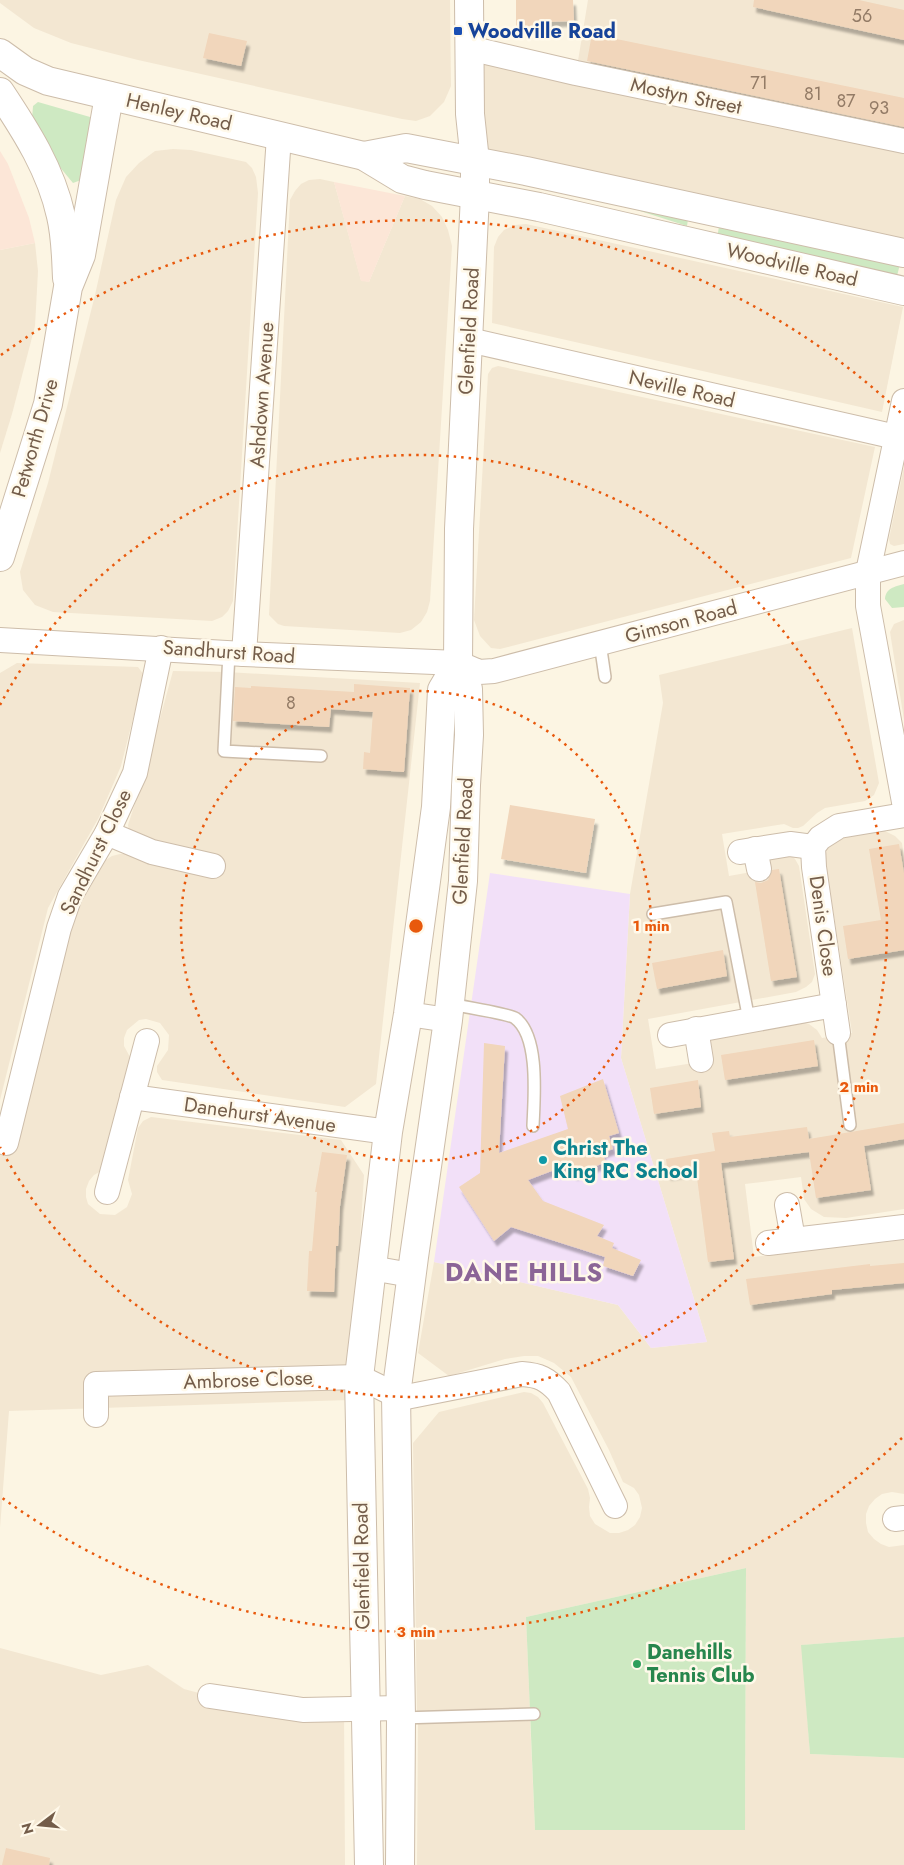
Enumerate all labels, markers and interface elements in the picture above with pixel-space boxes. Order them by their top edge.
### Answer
house number: 56 [852,3,872,29]
place label: Woodville Road [468,17,616,46]
marker: Woodville Road [452,25,464,37]
street label: Mostyn Street [628,70,744,122]
house number: 71 [750,70,768,96]
house number: 81 [804,81,822,107]
street label: Henley Road [123,86,235,138]
house number: 87 [836,88,856,114]
house number: 93 [869,95,889,121]
street label: Woodville Road [723,236,861,294]
street label: Glenfield Road [451,267,487,395]
street label: Ashdown Avenue [242,321,282,469]
street label: Neville Road [626,363,738,415]
street label: Petworth Drive [4,375,66,501]
street label: Gimson Road [622,593,740,651]
street label: Sandhurst Road [162,633,296,671]
house number: 8 [286,690,296,716]
street label: Glenfield Road [445,777,481,905]
street label: Sandhurst Close [53,784,139,920]
street label: Denis Close [802,874,844,978]
text: 1 min [632,915,670,937]
centre of rings [407,917,425,935]
text: 2 min [839,1076,879,1098]
street label: Danehurst Avenue [182,1090,338,1140]
place label: Christ The King RC School [553,1134,698,1186]
marker: Christ The King RC School [537,1154,549,1166]
district label: DANE HILLS [445,1254,603,1290]
street label: Ambrose Close [183,1363,313,1397]
street label: Glenfield Road [346,1502,378,1630]
text: 3 min [397,1621,435,1643]
place label: Danehills Tennis Club [647,1638,755,1690]
marker: Danehills Tennis Club [631,1658,643,1670]
north arrow [15,1800,65,1850]
text: N [16,1820,39,1837]

